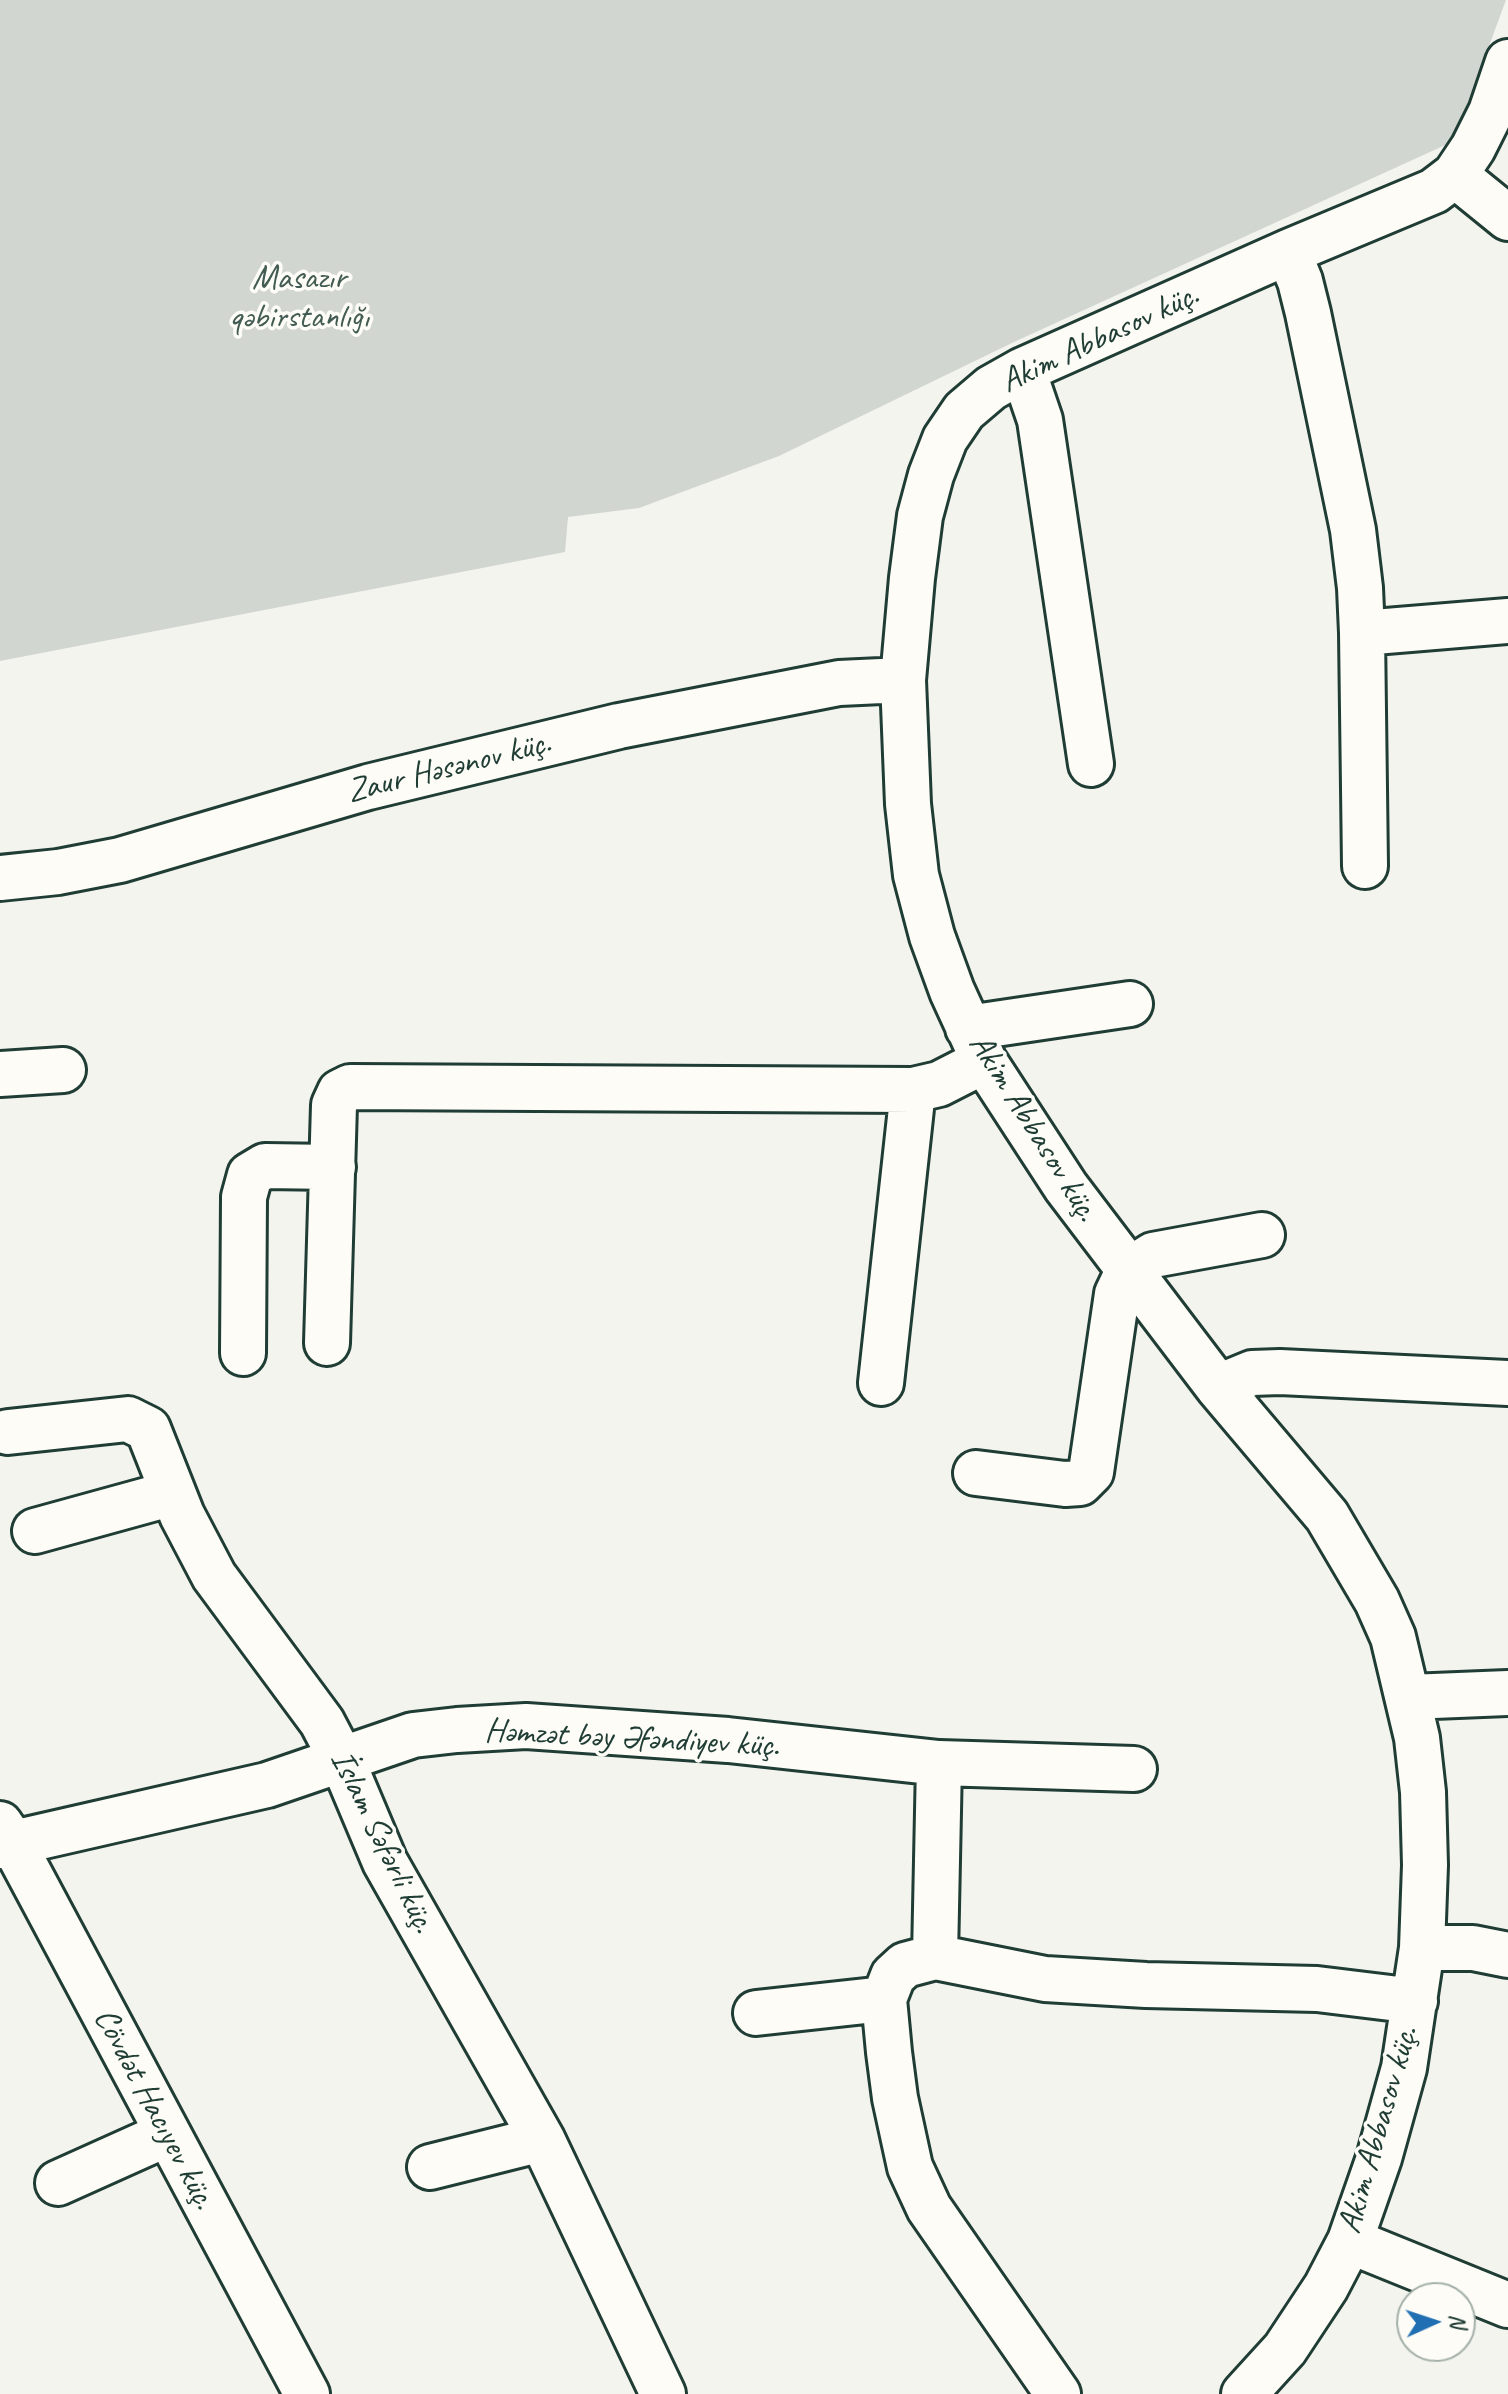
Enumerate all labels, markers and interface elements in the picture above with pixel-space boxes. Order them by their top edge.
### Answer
park label: Masazır qəbirstanlığı [229,259,369,338]
street label: Akim Abbasov küç. [995,275,1205,403]
street label: Zaur Həsənov küç. [343,723,555,813]
street label: Akim Abbasov küç. [959,1027,1107,1229]
street label: Həmzət bəy Əfəndiyev küç. [484,1711,780,1767]
street label: İslam Səfərli küç. [320,1744,444,1940]
street label: Cövdət Hacıyev küç. [84,2001,224,2217]
street label: Akim Abbasov küç. [1330,2022,1428,2238]
north arrow [1396,2282,1476,2362]
text: N [1444,2313,1472,2328]

